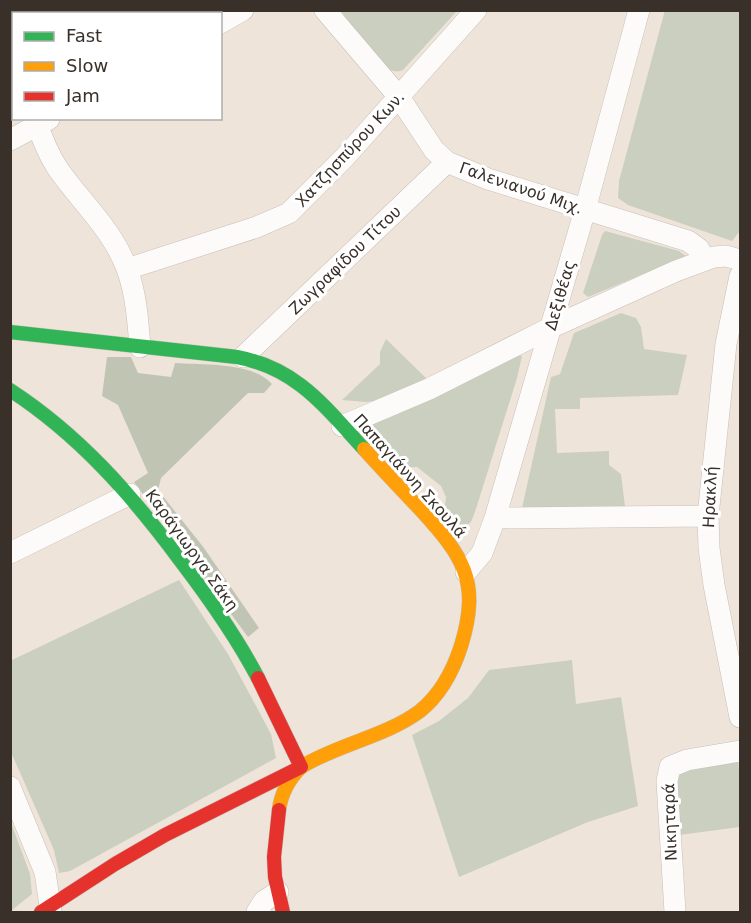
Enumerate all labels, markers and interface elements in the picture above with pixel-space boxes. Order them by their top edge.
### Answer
legend [12,12,222,120]
text: Fast [66,25,102,46]
text: Slow [66,55,108,76]
text: Jam [65,85,100,106]
street label: Χατζησπύρου Κων. [291,87,409,211]
street label: Γαλενιανού Μιχ. [457,158,585,218]
street label: Ζωγραφίδου Τίτου [285,202,405,318]
street label: Δεξιθέας [541,258,579,332]
street label: Παπαγιάννη Σκουλά [349,410,471,542]
street label: Ηρακλή [699,466,721,528]
street label: Καράγιωργα Σάκη [142,486,242,614]
street label: Νικηταρά [659,783,681,861]

